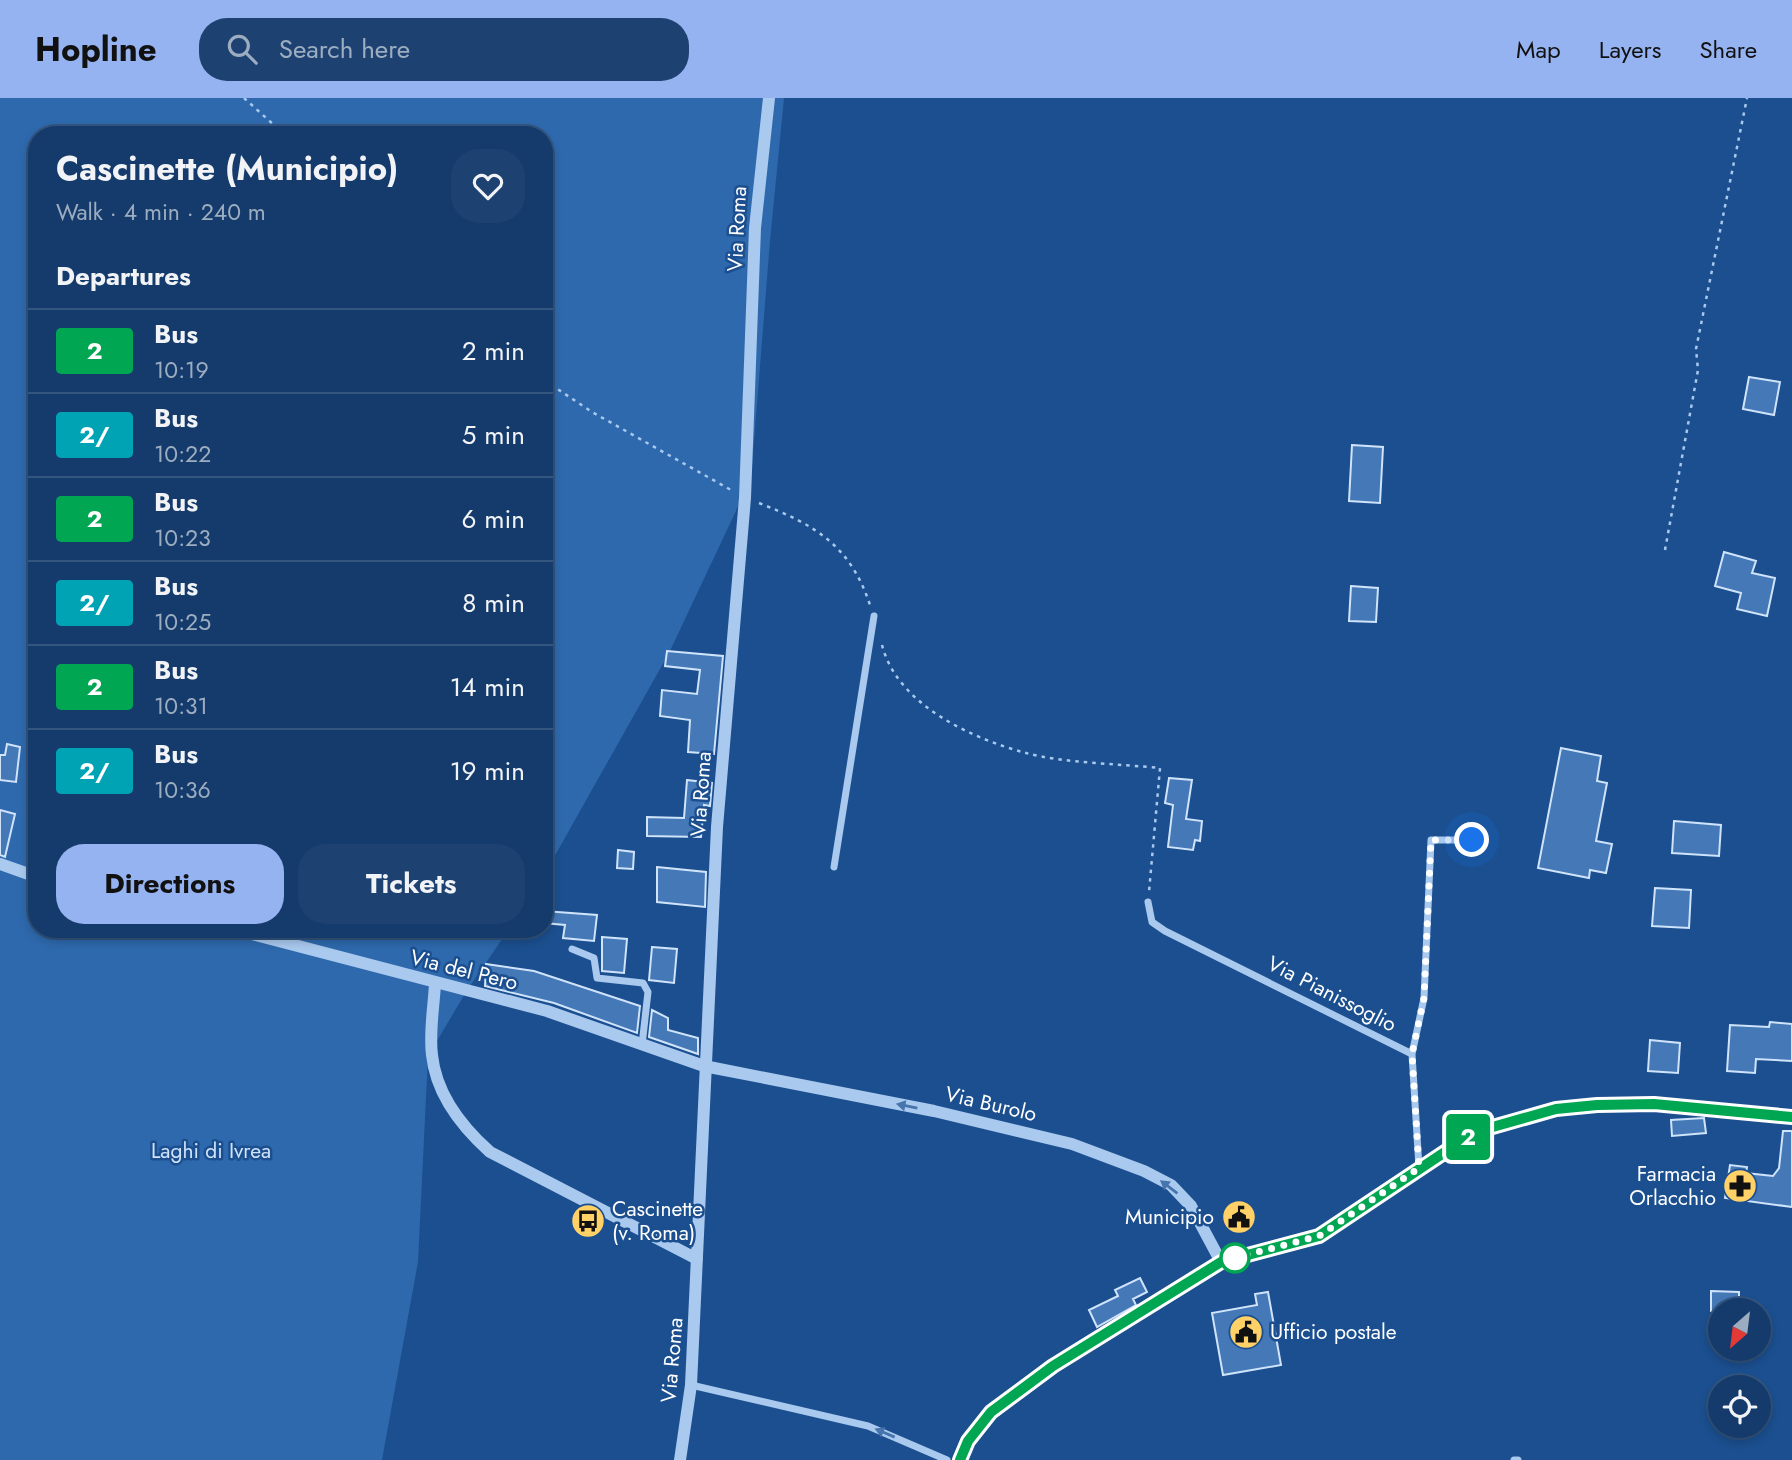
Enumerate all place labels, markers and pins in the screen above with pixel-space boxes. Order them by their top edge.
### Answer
place label: Farmacia Orlacchio [1629,1159,1716,1213]
pharmacy icon: Farmacia Orlacchio [1721,1167,1759,1205]
place label: Cascinette (v. Roma) [612,1194,703,1248]
public building icon: Municipio [1220,1198,1258,1236]
bus stop icon: Cascinette (v. Roma) [569,1202,607,1240]
place label: Municipio [1125,1202,1214,1232]
unlabelled marker [1220,1243,1250,1273]
public building icon: Ufficio postale [1227,1313,1265,1351]
place label: Ufficio postale [1270,1317,1397,1347]

